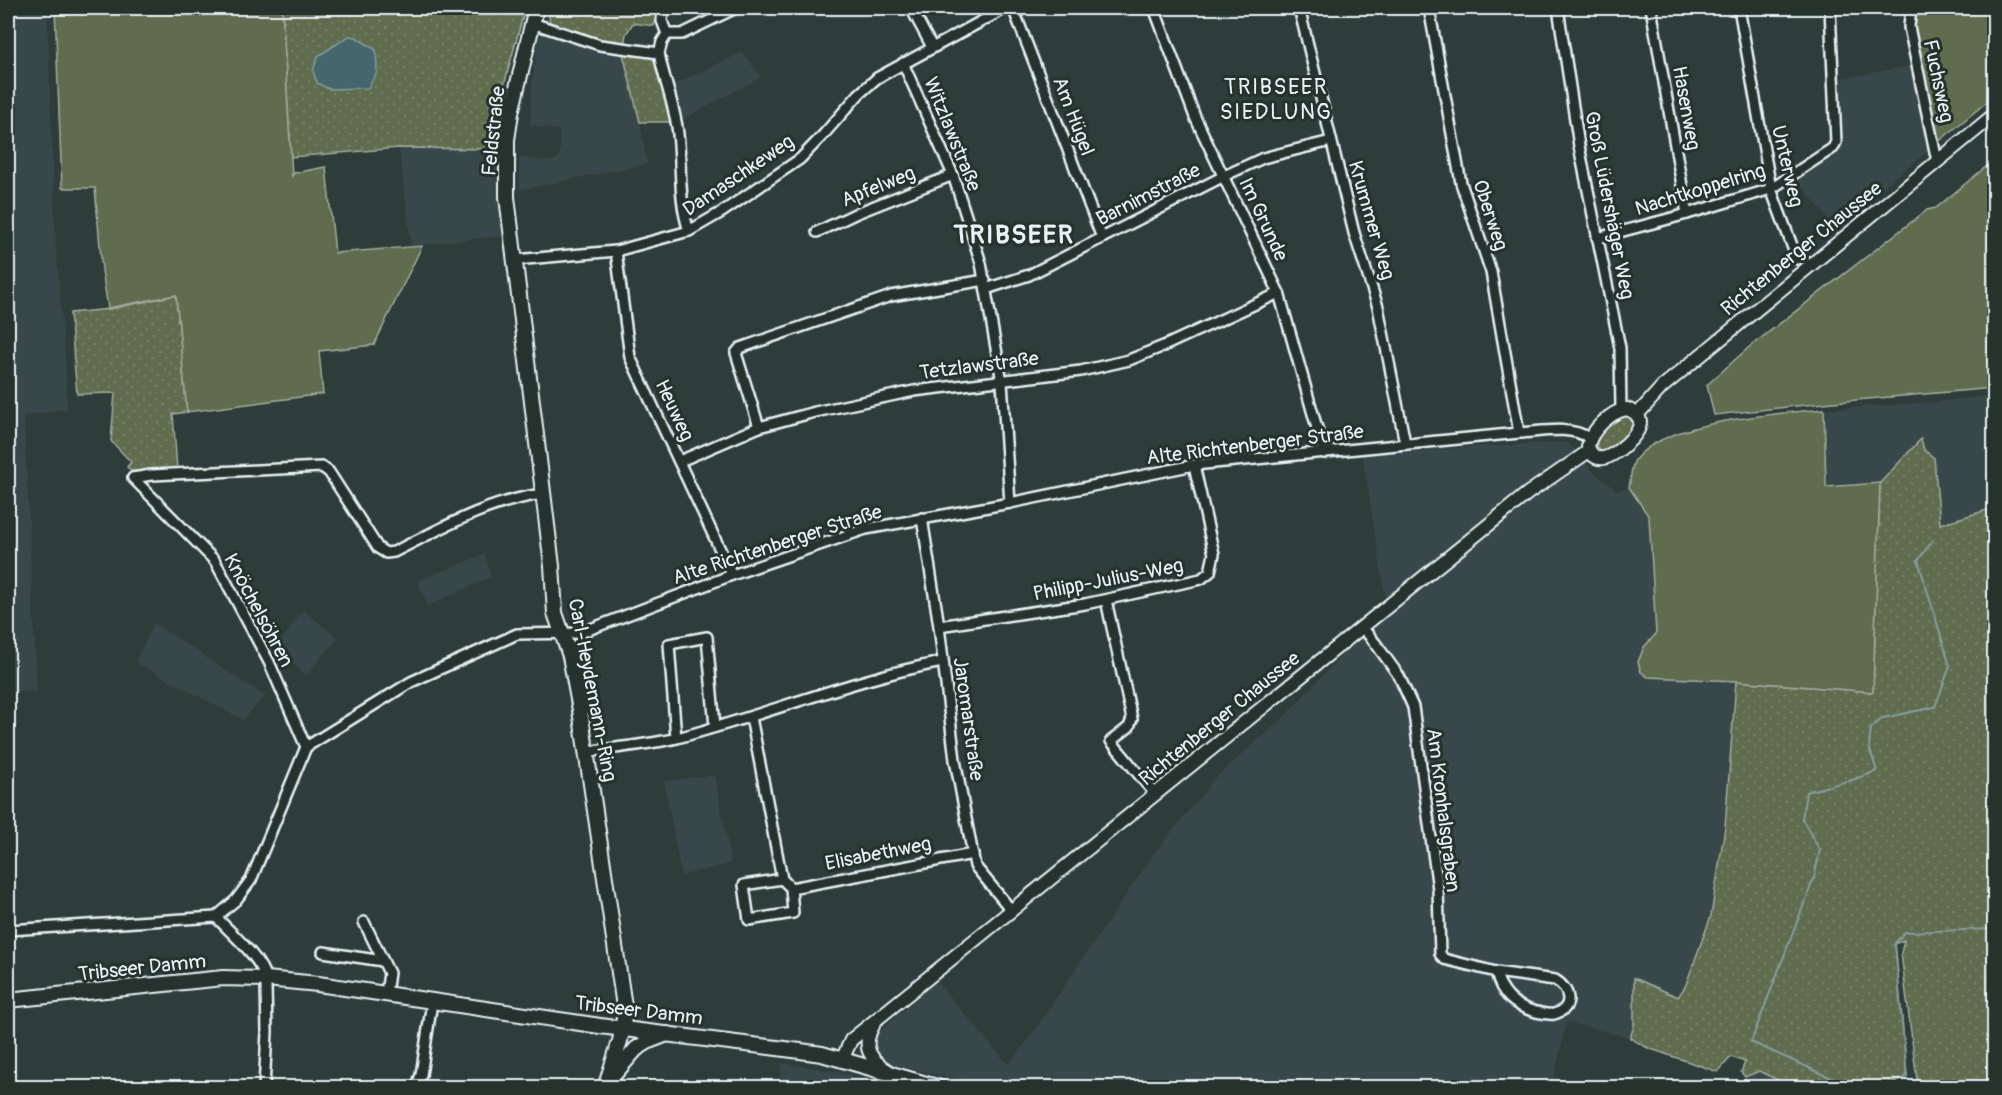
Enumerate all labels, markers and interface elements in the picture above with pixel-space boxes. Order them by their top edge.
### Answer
street label: Fuchsweg [1918,37,1959,125]
street label: Hasenweg [1667,64,1706,152]
street label: Witzlawstraße [918,73,987,195]
street label: Am Hügel [1047,73,1100,159]
district label: TRIBSEER SIEDLUNG [1220,73,1332,126]
street label: Feldstraße [476,85,511,177]
street label: Groß Lüdershäger Weg [1579,109,1640,301]
street label: Unterweg [1766,123,1809,209]
street label: Damaschkeweg [678,129,799,222]
street label: Barnimstraße [1092,157,1205,231]
street label: Krummer Weg [1343,158,1400,282]
street label: Nachtkoppelring [1632,158,1768,221]
street label: Apfelweg [838,160,919,213]
street label: Im Grunde [1233,173,1294,265]
street label: Richtenberger Chaussee [1716,176,1887,321]
street label: Oberweg [1467,177,1514,254]
district label: TRIBSEER [953,219,1074,251]
street label: Tetzlawstraße [918,346,1040,385]
street label: Heuweg [649,375,700,445]
street label: Alte Richtenberger Straße [1145,419,1365,470]
street label: Alte Richtenberger Straße [669,499,885,590]
street label: Knöchelsöhren [218,549,299,671]
street label: Philipp-Julius-Weg [1031,553,1185,606]
street label: Carl-Heydemann-Ring [563,596,623,784]
street label: Richtenberger Chaussee [1134,646,1305,791]
street label: Jaromarstraße [947,656,990,782]
street label: Am Kronhalsgraben [1421,727,1466,893]
street label: Elisabethweg [823,831,933,876]
street label: Tribseer Damm [77,948,207,987]
street label: Tribseer Damm [574,990,704,1031]

